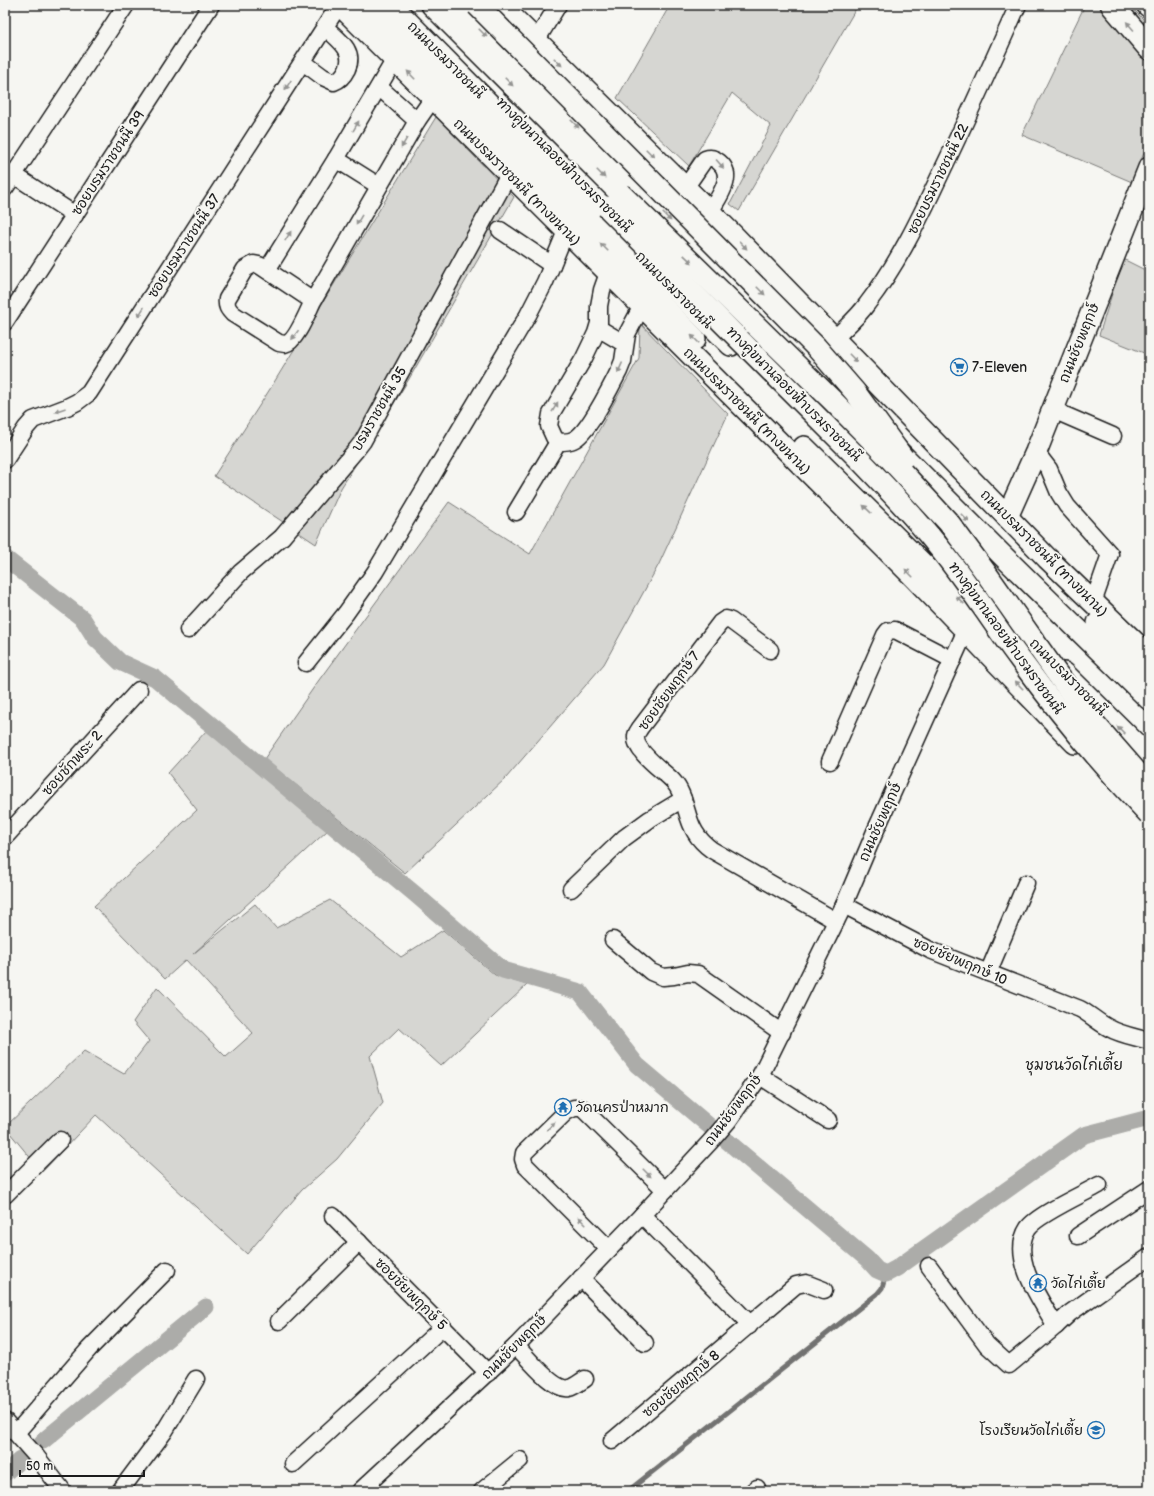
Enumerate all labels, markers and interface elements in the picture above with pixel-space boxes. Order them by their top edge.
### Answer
street label: ถนนบรมราชชนนี [404,18,488,102]
one-way arrow [1126,21,1135,32]
one-way arrow [478,28,488,38]
one-way arrow [553,57,563,67]
one-way arrow [406,70,416,80]
one-way arrow [504,77,514,87]
one-way arrow [284,80,292,90]
street label: ทางคู่ขนานลอยฟ้าบรมราชชนนี [492,94,636,237]
street label: ซอยบรมราชชนนี 39 [68,107,148,219]
street label: ถนนบรมราชชนนี (ทางขนาน) [450,115,584,249]
one-way arrow [352,120,359,132]
one-way arrow [570,120,580,129]
street label: ซอยบรมราชชนนี 22 [904,120,973,237]
one-way arrow [401,137,408,149]
one-way arrow [645,148,655,158]
one-way arrow [715,159,724,169]
one-way arrow [596,169,606,179]
street label: ซอยบรมราชชนนี 37 [144,191,224,301]
one-way arrow [662,212,671,222]
one-way arrow [356,214,363,226]
one-way arrow [284,231,291,242]
one-way arrow [738,240,747,250]
one-way arrow [599,242,608,252]
street label: ถนนบรมราชชนนี [632,248,716,332]
one-way arrow [683,255,693,264]
one-way arrow [756,286,766,296]
street label: ถนนชัยพฤกษ์ [1054,300,1103,385]
one-way arrow [137,307,145,317]
street label: ทางคู่ขนานลอยฟ้าบรมราชชนนี [722,323,866,466]
one-way arrow [291,330,299,341]
one-way arrow [690,334,700,344]
street label: ถนนบรมราชชนนี (ทางขนาน) [680,344,814,478]
one-way arrow [848,353,857,363]
supermarket icon: 7-Eleven [949,357,969,377]
place label: 7-Eleven [972,359,1027,376]
one-way arrow [617,363,623,374]
street label: บรมราชชนนี 35 [348,364,410,454]
one-way arrow [551,401,558,413]
one-way arrow [54,407,66,413]
street label: ถนนบรมราชชนนี (ทางขนาน) [977,486,1111,620]
one-way arrow [862,504,872,514]
one-way arrow [960,513,970,523]
street label: ทางคู่ขนานลอยฟ้าบรมราชชนนี [944,558,1067,719]
one-way arrow [904,568,914,577]
one-way arrow [955,595,965,605]
street label: ถนนบรมราชชนนี [1026,635,1110,719]
street label: ซอยชัยพฤกษ์ 7 [634,647,704,734]
one-way arrow [1014,680,1023,690]
one-way arrow [1116,725,1126,734]
street label: ซอยชักพระ 2 [38,726,106,799]
street label: ถนนชัยพฤกษ์ [854,779,905,864]
street label: ซอยชัยพฤกษ์ 10 [910,933,1010,989]
district label: ชุมชนวัดไก่เตี้ย [1025,1051,1123,1076]
street label: ถนนชัยพฤกษ์ [700,1070,765,1149]
temple icon: วัดนครป่าหมาก [553,1097,573,1117]
place label: วัดนครป่าหมาก [576,1099,669,1116]
one-way arrow [546,1122,556,1131]
one-way arrow [643,1168,652,1178]
one-way arrow [577,1216,587,1226]
street label: ซอยชัยพฤกษ์ 5 [371,1254,451,1334]
place label: วัดไก่เตี้ย [1051,1271,1106,1292]
temple icon: วัดไก่เตี้ย [1028,1273,1048,1293]
street label: ถนนชัยพฤกษ์ [477,1310,550,1383]
street label: ซอยชัยพฤกษ์ 8 [638,1346,723,1421]
place label: โรงเรียนวัดไก่เตี้ย [980,1418,1083,1439]
school or university icon: โรงเรียนวัดไก่เตี้ย [1086,1420,1106,1440]
scale bar [20,1452,144,1478]
text: 50 m [26,1459,53,1474]

